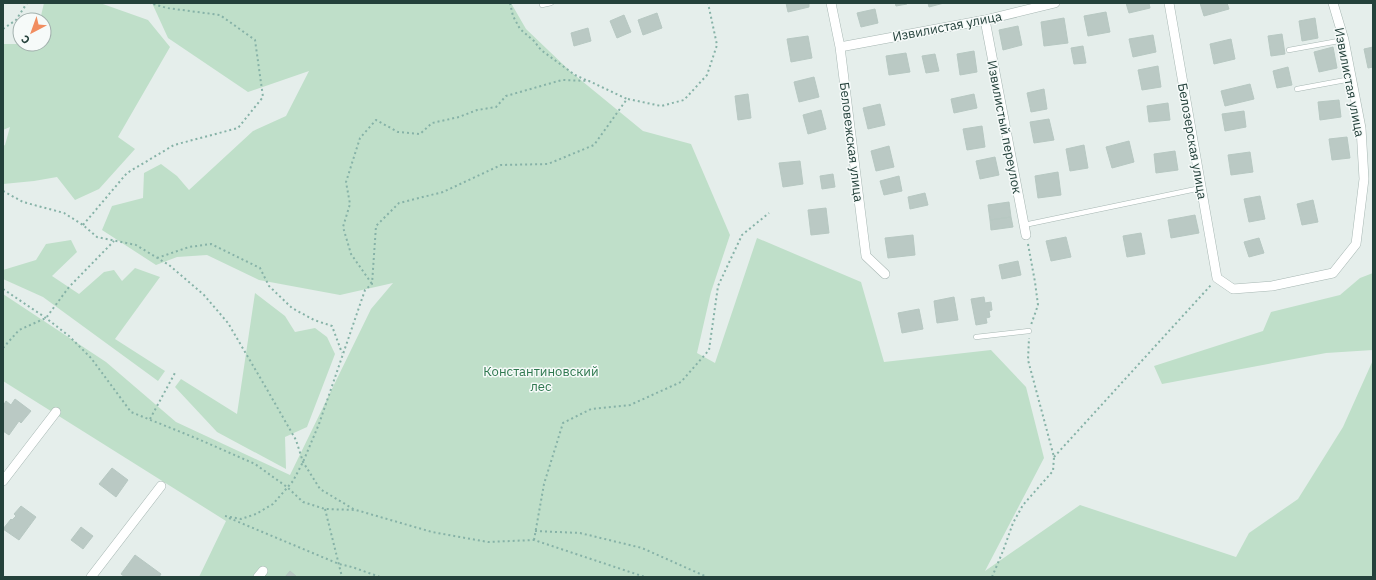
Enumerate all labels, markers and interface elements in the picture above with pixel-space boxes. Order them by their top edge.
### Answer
street label: Извилистая улица [891,8,1003,45]
north arrow [12,12,52,52]
street label: Извилистая улица [1331,26,1368,138]
text: С [18,32,33,47]
street label: Извилистый переулок [983,59,1026,195]
street label: Беловежская улица [836,81,867,203]
street label: Белозерская улица [1174,82,1211,201]
park label: Константиновский лес [483,363,599,395]

